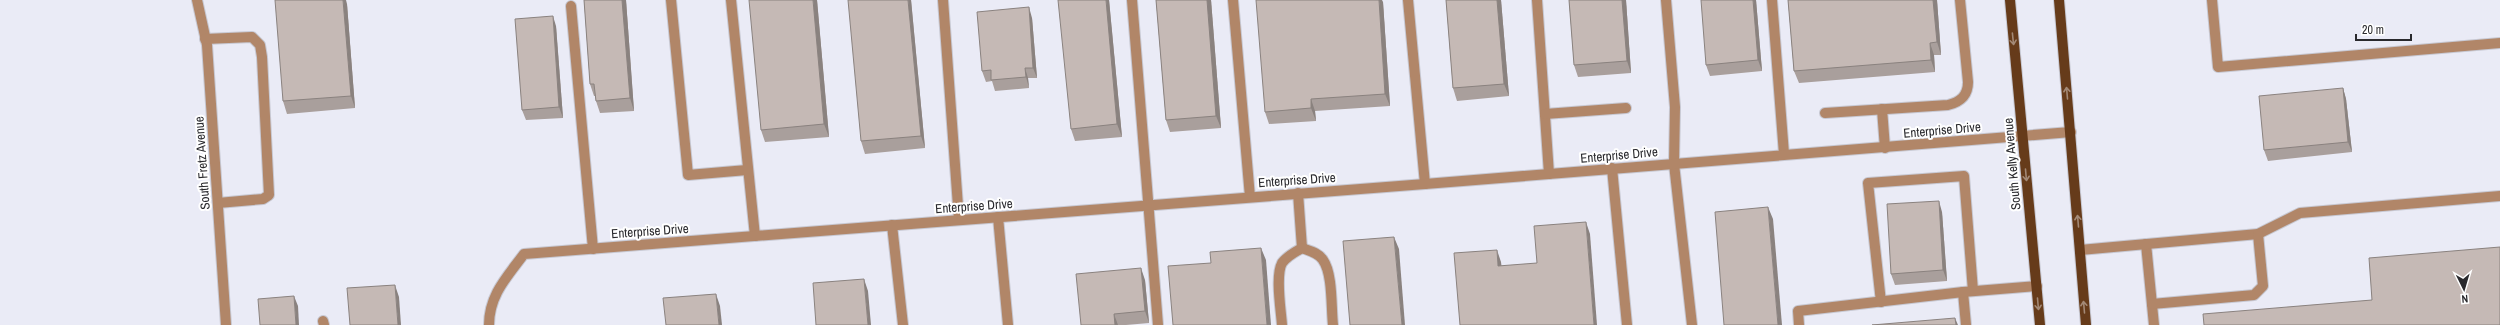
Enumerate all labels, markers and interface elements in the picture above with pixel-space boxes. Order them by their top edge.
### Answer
scale bar [2356,16,2411,42]
text: 20 m [2362,22,2384,38]
one-way arrow [2010,32,2017,45]
one-way arrow [2064,87,2071,100]
street label: South Fretz Avenue [190,116,214,210]
street label: South Kelly Avenue [2000,117,2024,211]
street label: Enterprise Drive [1903,118,1981,142]
street label: Enterprise Drive [1580,143,1658,167]
one-way arrow [2023,168,2030,181]
street label: Enterprise Drive [1258,169,1336,191]
street label: Enterprise Drive [935,195,1013,217]
one-way arrow [2075,215,2082,228]
street label: Enterprise Drive [611,220,689,242]
north arrow [2444,269,2484,309]
text: N [2461,292,2469,306]
one-way arrow [2035,297,2042,310]
one-way arrow [2081,301,2088,314]

